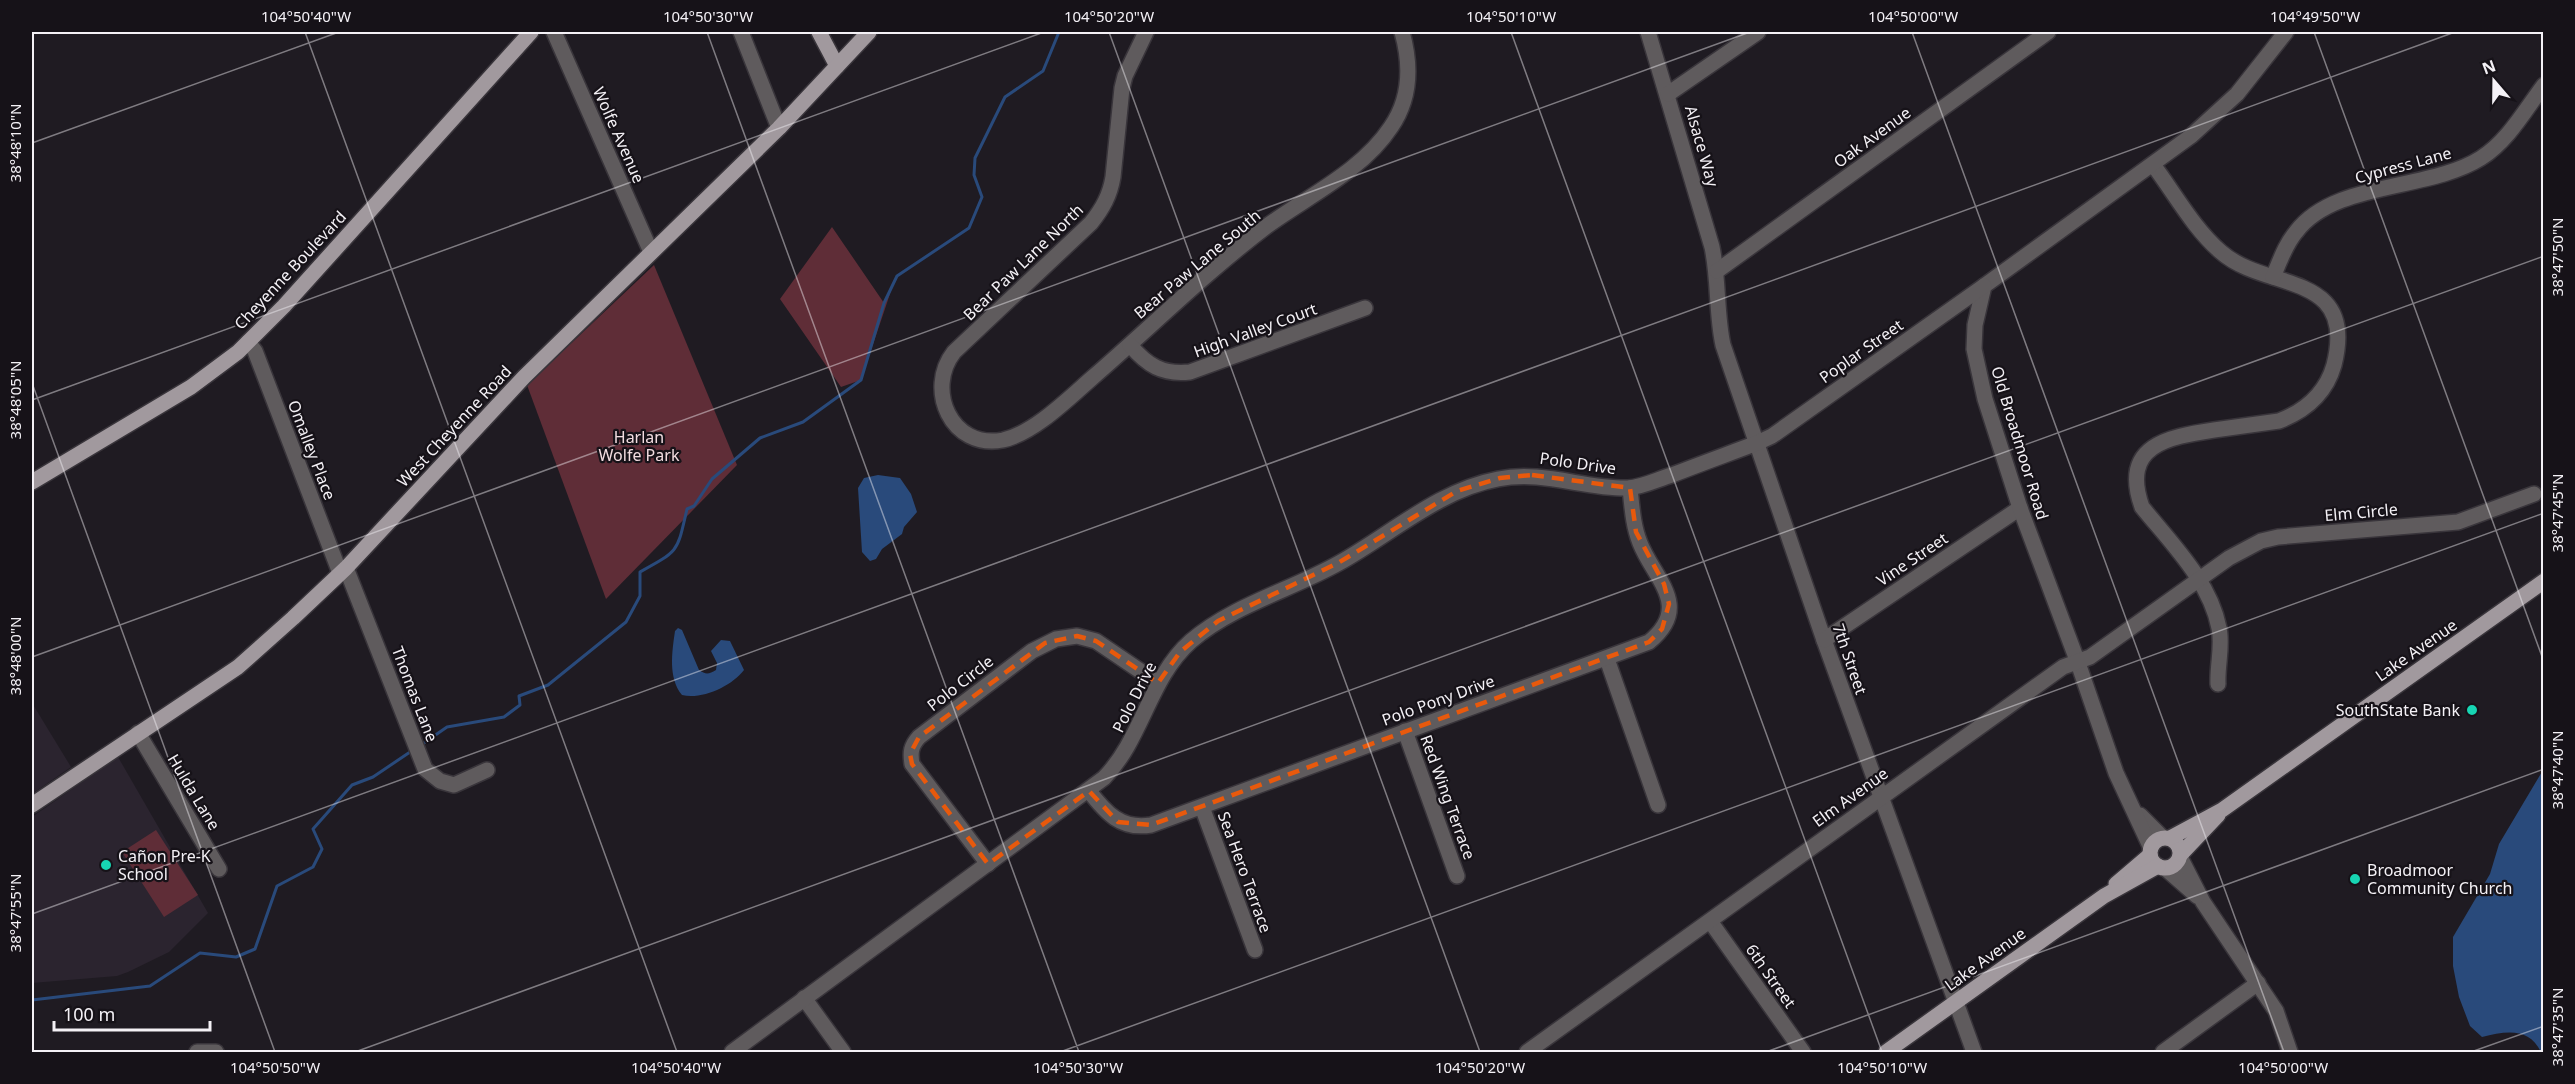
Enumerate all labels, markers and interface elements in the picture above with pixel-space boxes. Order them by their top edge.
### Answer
text: 104°50'40"W [261,6,351,26]
text: 104°50'30"W [663,6,753,26]
text: 104°50'20"W [1064,6,1154,26]
text: 104°50'10"W [1466,6,1556,26]
text: 104°50'00"W [1868,6,1958,26]
text: 104°49'50"W [2270,6,2360,26]
north arrow [2464,51,2524,111]
text: N [2479,54,2499,79]
street label: Wolfe Avenue [588,83,650,187]
street label: Oak Avenue [1829,102,1915,172]
street label: Alsace Way [1680,103,1724,190]
text: 38°48'10"N [5,104,25,182]
street label: Cypress Lane [2352,142,2454,188]
street label: Bear Paw Lane North [958,199,1088,325]
street label: Bear Paw Lane South [1129,204,1265,324]
street label: Cheyenne Boulevard [229,206,351,334]
text: 38°47'50"N [2547,218,2567,296]
street label: High Valley Court [1190,297,1320,362]
street label: Poplar Street [1815,314,1908,388]
text: 38°48'05"N [5,361,25,439]
street label: West Cheyenne Road [392,361,516,491]
street label: Old Broadmoor Road [1986,364,2054,522]
street label: Omalley Place [283,397,341,503]
park label: Harlan Wolfe Park [599,426,680,466]
street label: Polo Drive [1538,447,1618,479]
text: 38°47'45"N [2547,474,2567,552]
street label: Elm Circle [2323,498,2399,526]
street label: Vine Street [1872,527,1952,591]
street label: Lake Avenue [2371,614,2461,686]
text: 38°48'00"N [5,617,25,695]
street label: 7th Street [1828,621,1872,698]
street label: Thomas Lane [387,643,443,745]
street label: Polo Circle [922,650,998,716]
street label: Polo Drive [1107,658,1161,736]
street label: Polo Pony Drive [1379,669,1497,731]
place label: SouthState Bank [2336,699,2460,721]
marker: SouthState Bank [2465,703,2479,717]
text: 38°47'40"N [2547,731,2567,809]
street label: Red Wing Terrace [1415,732,1481,862]
street label: Hulda Lane [163,750,225,834]
street label: Elm Avenue [1808,762,1892,832]
street label: Sea Hero Terrace [1213,808,1277,936]
place label: Cañon Pre-K School [118,845,211,885]
marker: Cañon Pre-K School [99,858,113,872]
place label: Broadmoor Community Church [2367,859,2512,899]
marker: Broadmoor Community Church [2348,872,2362,886]
text: 38°47'55"N [5,874,25,952]
street label: Lake Avenue [1940,922,2030,996]
street label: 6th Street [1741,940,1801,1013]
text: 38°47'35"N [2547,988,2567,1066]
scale bar [54,994,210,1032]
text: 100 m [63,1002,115,1026]
text: 104°50'50"W [230,1057,320,1077]
text: 104°50'40"W [631,1057,721,1077]
text: 104°50'30"W [1033,1057,1123,1077]
text: 104°50'20"W [1435,1057,1525,1077]
text: 104°50'10"W [1837,1057,1927,1077]
text: 104°50'00"W [2238,1057,2328,1077]

